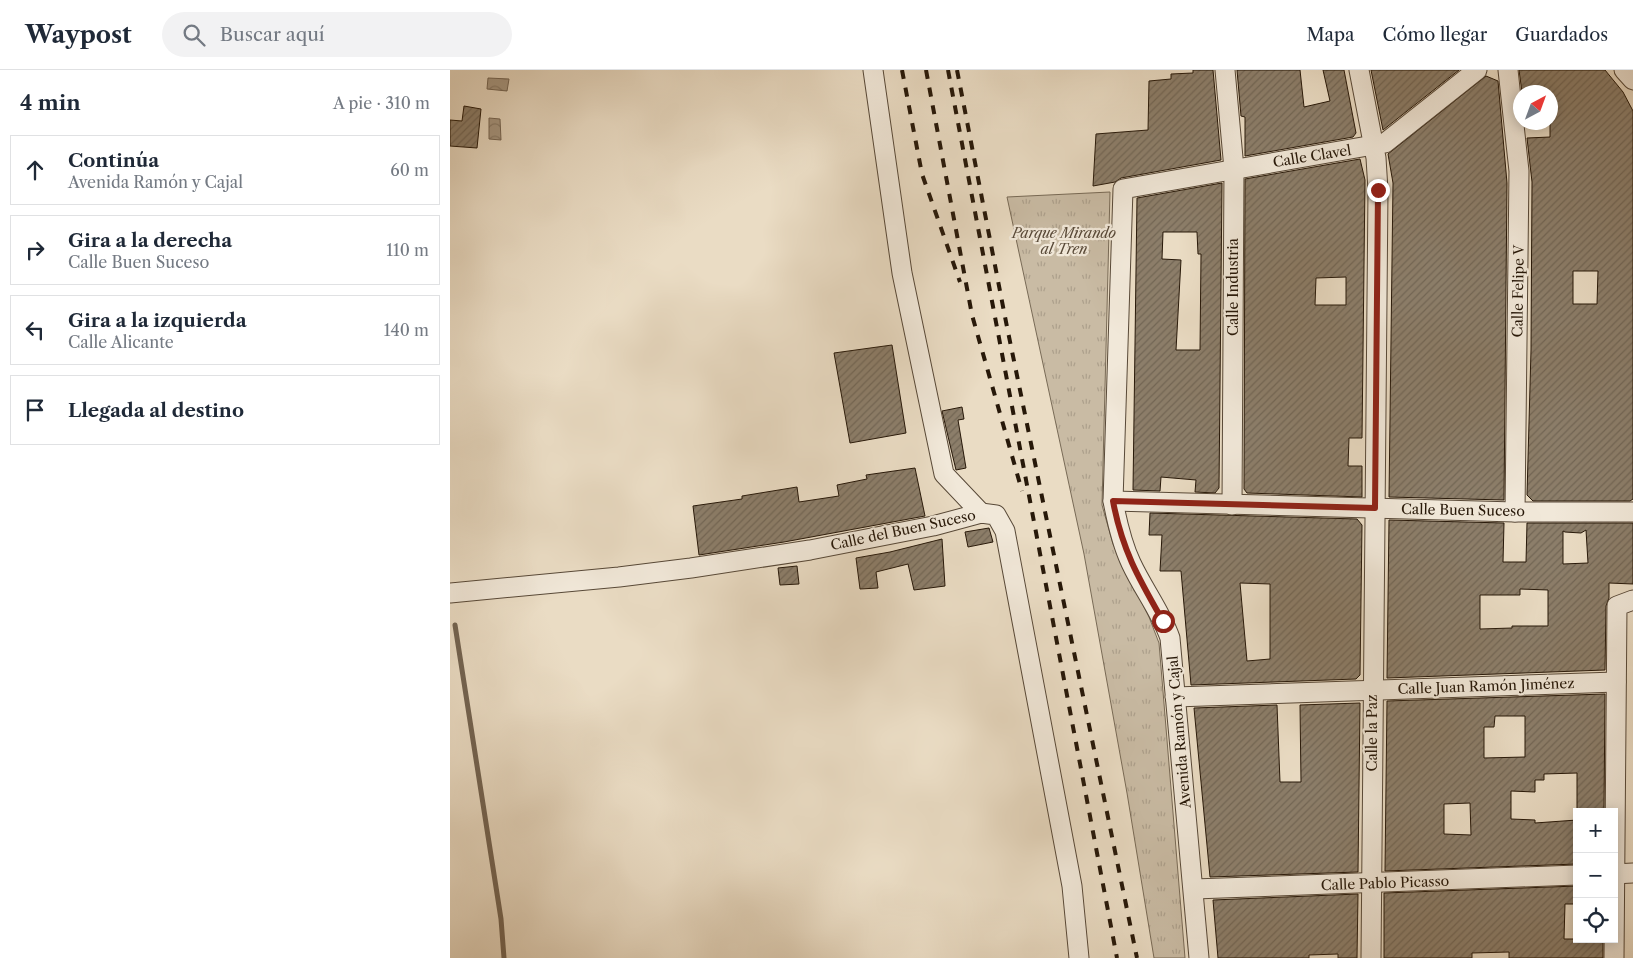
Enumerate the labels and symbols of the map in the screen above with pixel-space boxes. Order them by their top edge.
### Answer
north arrow [1513,85,1558,130]
street label: Calle Clavel [1271,141,1353,171]
route end [1367,179,1390,202]
park label: Parque Mirando al Tren [1011,224,1116,258]
street label: Calle Industria [1224,238,1242,336]
street label: Calle Felipe V [1508,244,1528,337]
street label: Calle Buen Suceso [1401,500,1525,520]
street label: Calle del Buen Suceso [829,506,977,554]
route start [1152,610,1175,633]
street label: Avenida Ramón y Cajal [1163,655,1195,810]
street label: Calle Juan Ramón Jiménez [1397,674,1575,698]
street label: Calle la Paz [1363,695,1381,771]
street label: Calle Pablo Picasso [1321,872,1449,894]

